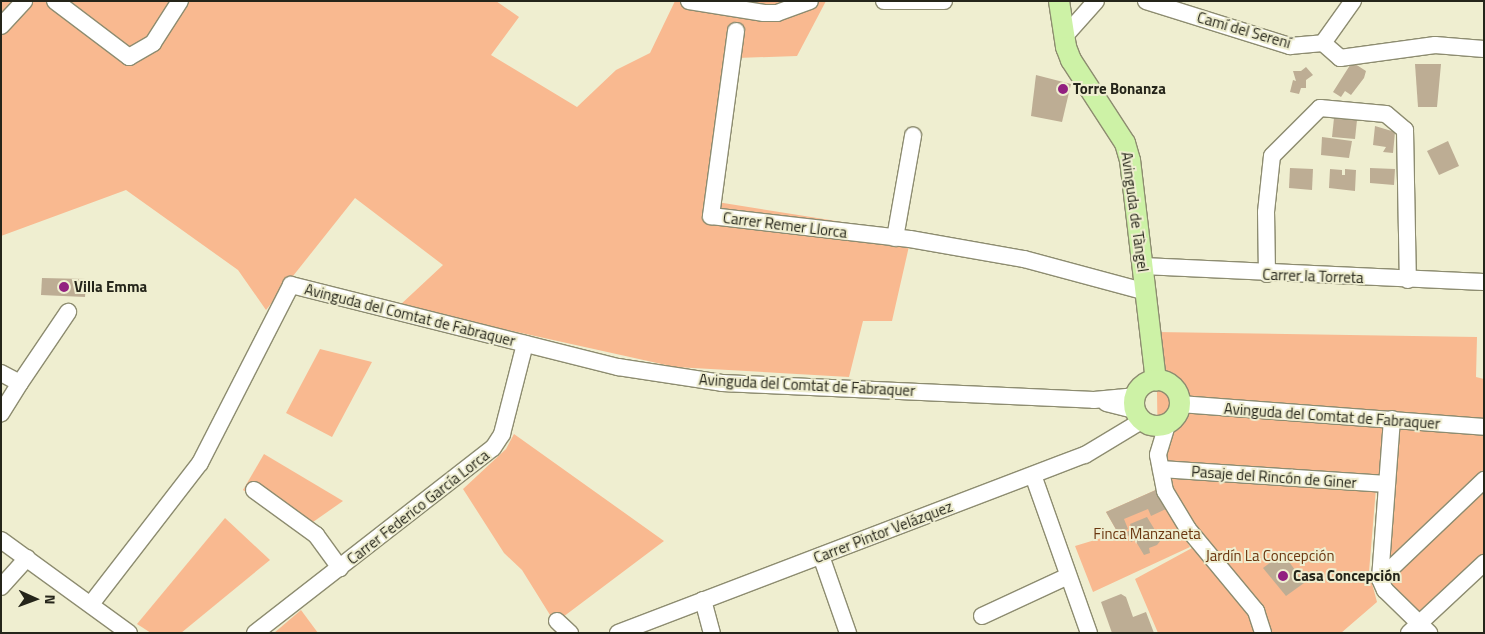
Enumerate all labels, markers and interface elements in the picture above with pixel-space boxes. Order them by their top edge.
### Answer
street label: Camí del Serení [1195,8,1293,52]
place label: Torre Bonanza [1073,80,1166,98]
marker: Torre Bonanza [1057,83,1069,95]
street label: Avinguda de Tàngel [1118,151,1152,273]
street label: Carrer Remer Llorca [722,208,848,242]
street label: Carrer la Torreta [1262,265,1364,287]
place label: Villa Emma [74,278,147,296]
street label: Avinguda del Comtat de Fabraquer [303,280,517,350]
marker: Villa Emma [58,281,70,293]
street label: Avinguda del Comtat de Fabraquer [698,370,916,400]
street label: Avinguda del Comtat de Fabraquer [1223,399,1441,433]
street label: Carrer Federico García Lorca [343,446,493,568]
street label: Pasaje del Rincón de Giner [1191,462,1357,492]
street label: Carrer Pintor Velázquez [811,497,955,567]
park label: Finca Manzaneta [1093,525,1201,543]
park label: Jardín La Concepción [1205,547,1335,565]
place label: Casa Concepción [1293,567,1400,585]
marker: Casa Concepción [1277,570,1289,582]
north arrow [10,574,60,624]
text: N [40,594,61,605]

